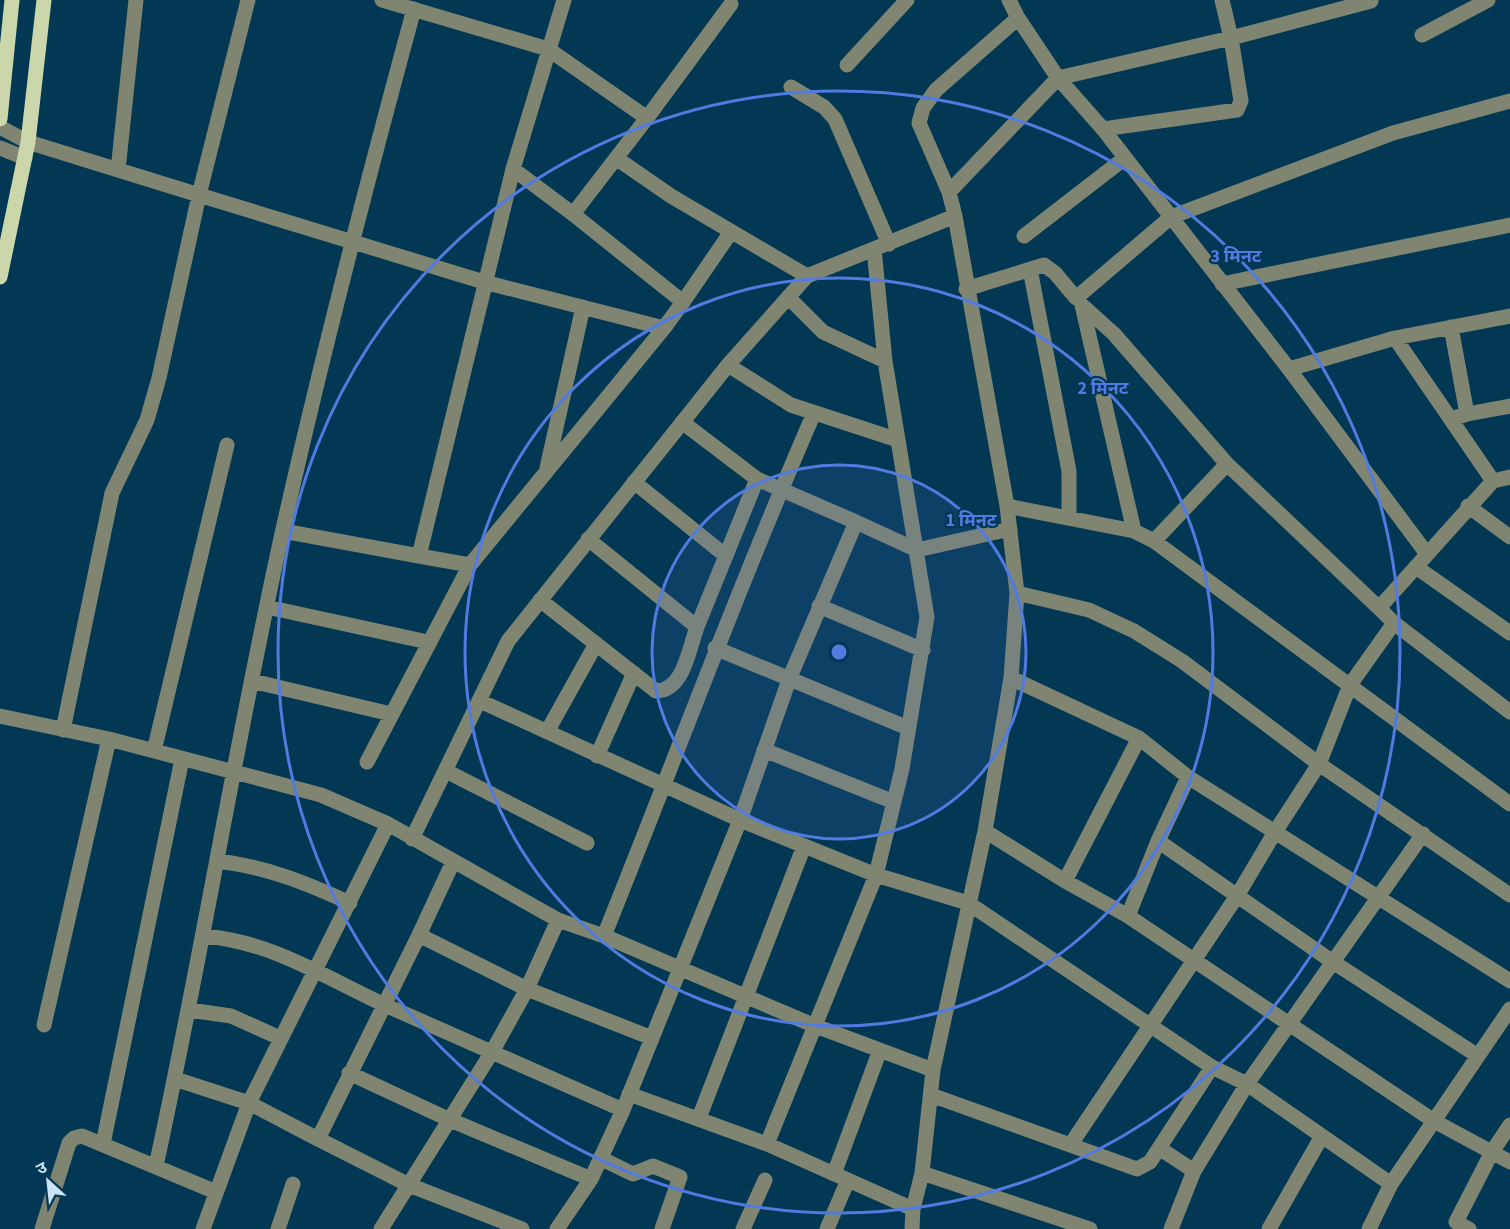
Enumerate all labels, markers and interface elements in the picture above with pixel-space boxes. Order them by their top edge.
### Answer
text: 3 मिनट [1211,244,1262,269]
text: 2 मिनट [1078,376,1129,401]
text: 1 मिनट [946,508,997,533]
centre of rings [829,642,849,662]
north arrow [18,1151,78,1211]
text: उ [32,1156,51,1180]

